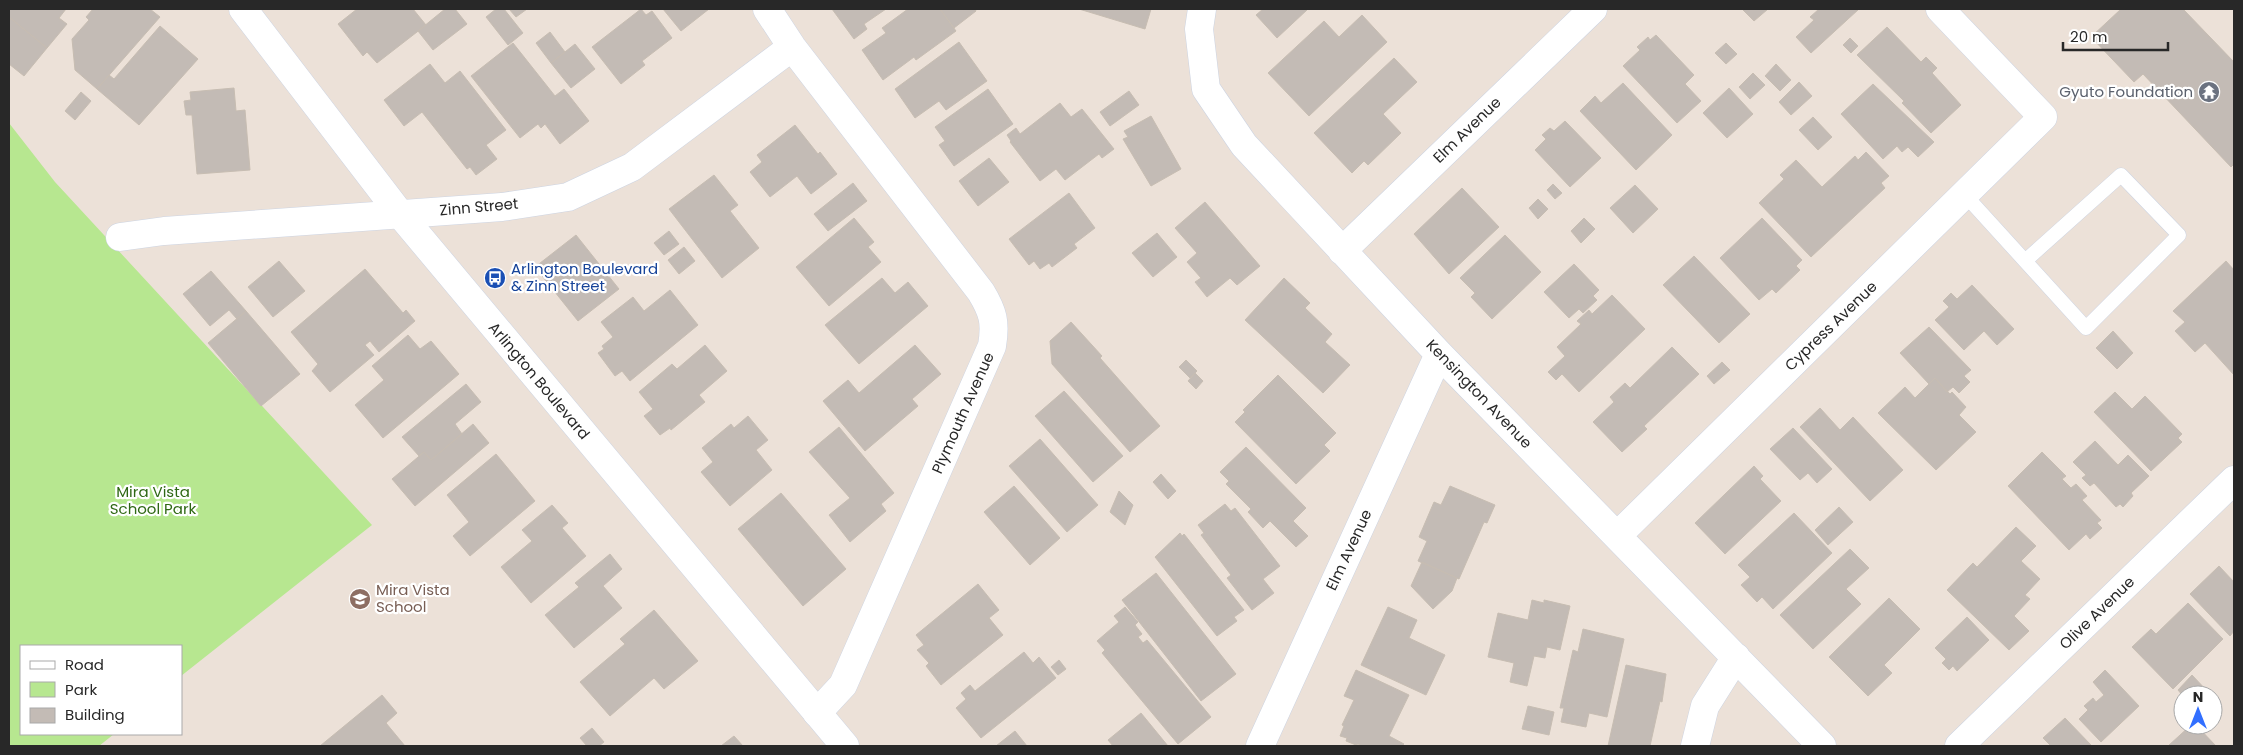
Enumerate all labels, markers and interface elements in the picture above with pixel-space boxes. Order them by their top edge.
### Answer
scale bar [2063,20,2168,52]
text: 20 m [2070,26,2108,47]
temple icon: Gyuto Foundation [2197,80,2221,104]
place label: Gyuto Foundation [2059,81,2193,102]
street label: Elm Avenue [1428,92,1505,167]
street label: Zinn Street [439,193,519,220]
place label: Arlington Boulevard & Zinn Street [511,258,658,296]
bus stop icon: Arlington Boulevard & Zinn Street [483,266,507,290]
street label: Cypress Avenue [1780,276,1881,375]
street label: Arlington Boulevard [484,318,595,444]
street label: Kensington Avenue [1422,335,1537,453]
street label: Plymouth Avenue [926,349,999,477]
park label: Mira Vista School Park [110,481,197,519]
street label: Elm Avenue [1321,506,1376,594]
street label: Olive Avenue [2054,571,2139,654]
place label: Mira Vista School [376,579,450,617]
school or university icon: Mira Vista School [348,587,372,611]
legend [20,645,182,735]
text: Road [65,654,104,675]
text: Park [65,679,97,700]
north arrow [2173,685,2223,735]
text: N [2193,687,2203,707]
text: Building [65,704,125,725]

